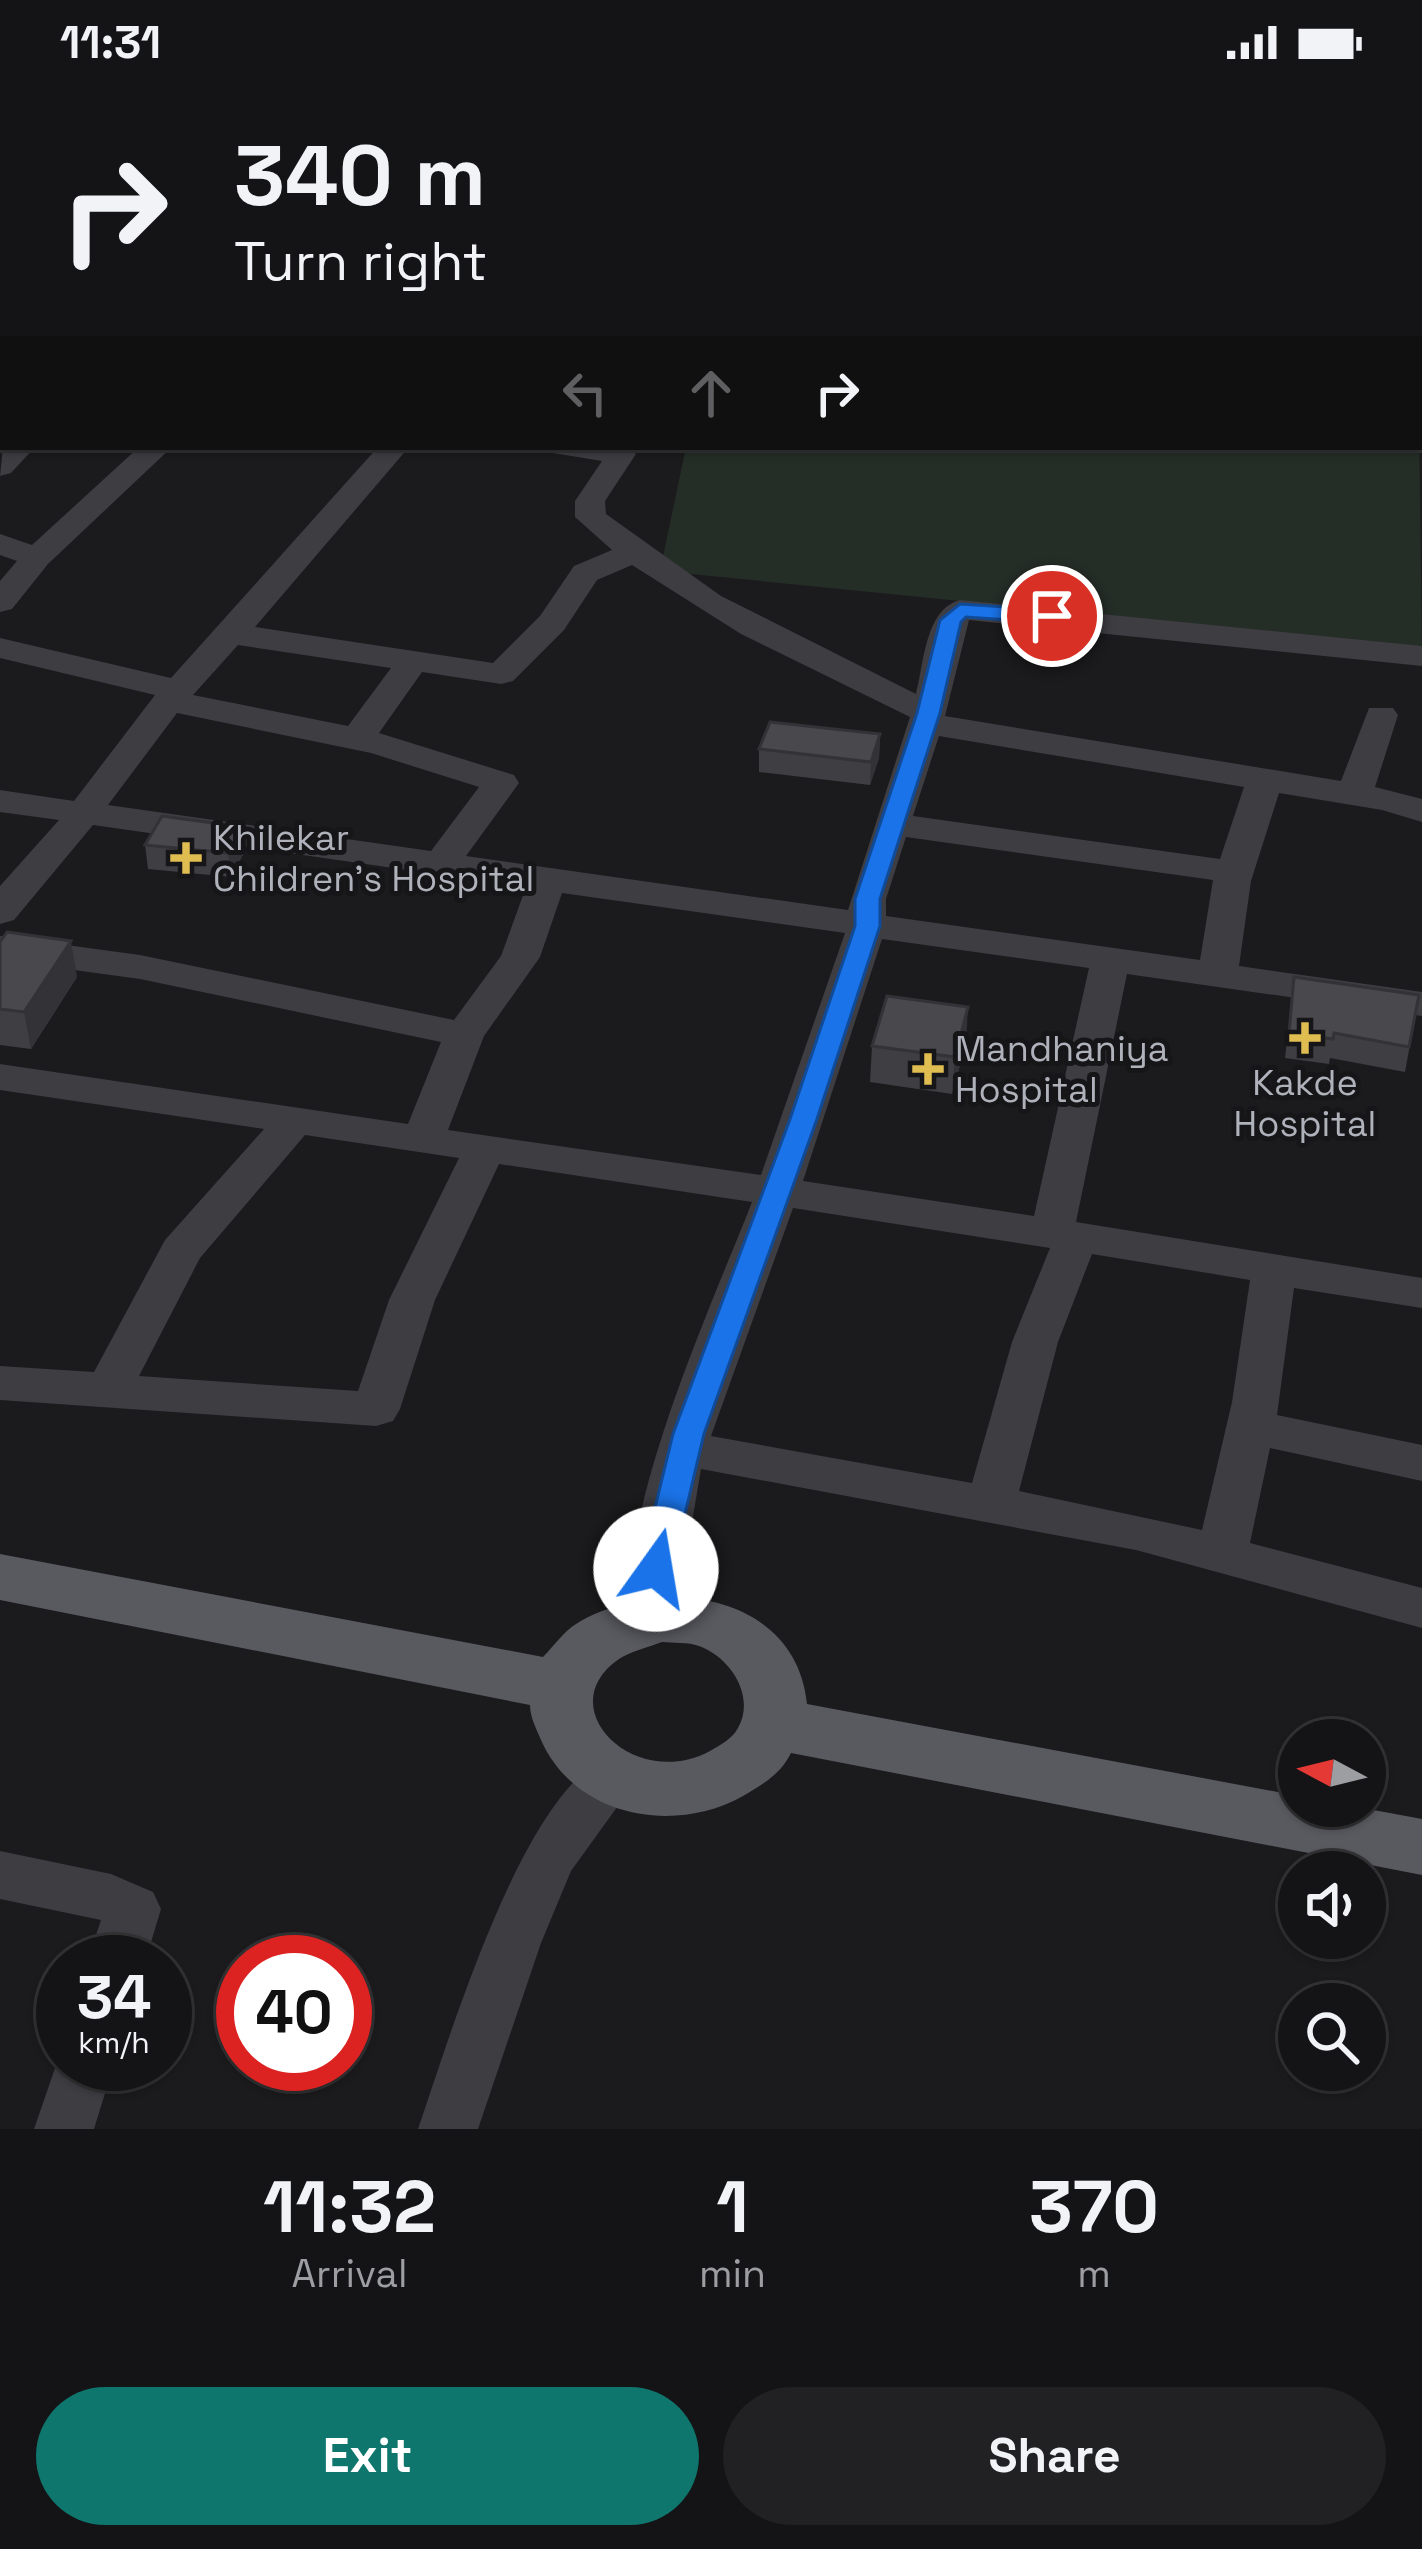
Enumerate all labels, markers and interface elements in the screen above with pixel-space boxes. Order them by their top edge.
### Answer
text: 11:31 [60,14,161,71]
text: 340 m [234,122,486,230]
icon: right [36,132,192,288]
text: Turn right [234,227,487,296]
icon: left [552,360,618,426]
icon: ahead [678,360,744,426]
icon: right [804,360,870,426]
pin [1001,565,1103,667]
icon: arrive [1019,583,1085,649]
place label: Khilekar Children's Hospital [213,815,534,902]
marker: Khilekar Children's Hospital [170,842,202,874]
marker: Kakde Hospital [1289,1022,1321,1054]
place label: Mandhaniya Hospital [955,1026,1168,1113]
marker: Mandhaniya Hospital [912,1053,944,1085]
place label: Kakde Hospital [1234,1060,1376,1147]
position arrow [593,1506,719,1632]
north arrow [1278,1719,1386,1827]
map controls [1278,1719,1386,2091]
button: sound [1278,1851,1386,1959]
speed limit sign: 40 [216,1935,372,2091]
text: 34 [77,1959,151,2036]
button: search [1278,1983,1386,2091]
text: km/h [78,2023,150,2062]
text: 11:32 [263,2161,436,2253]
text: 1 [716,2161,749,2253]
text: 370 [1029,2161,1159,2253]
text: Arrival [292,2249,407,2298]
text: min [699,2249,766,2298]
text: m [1077,2249,1111,2298]
button: Exit [36,2387,699,2525]
button: Share [723,2387,1386,2525]

